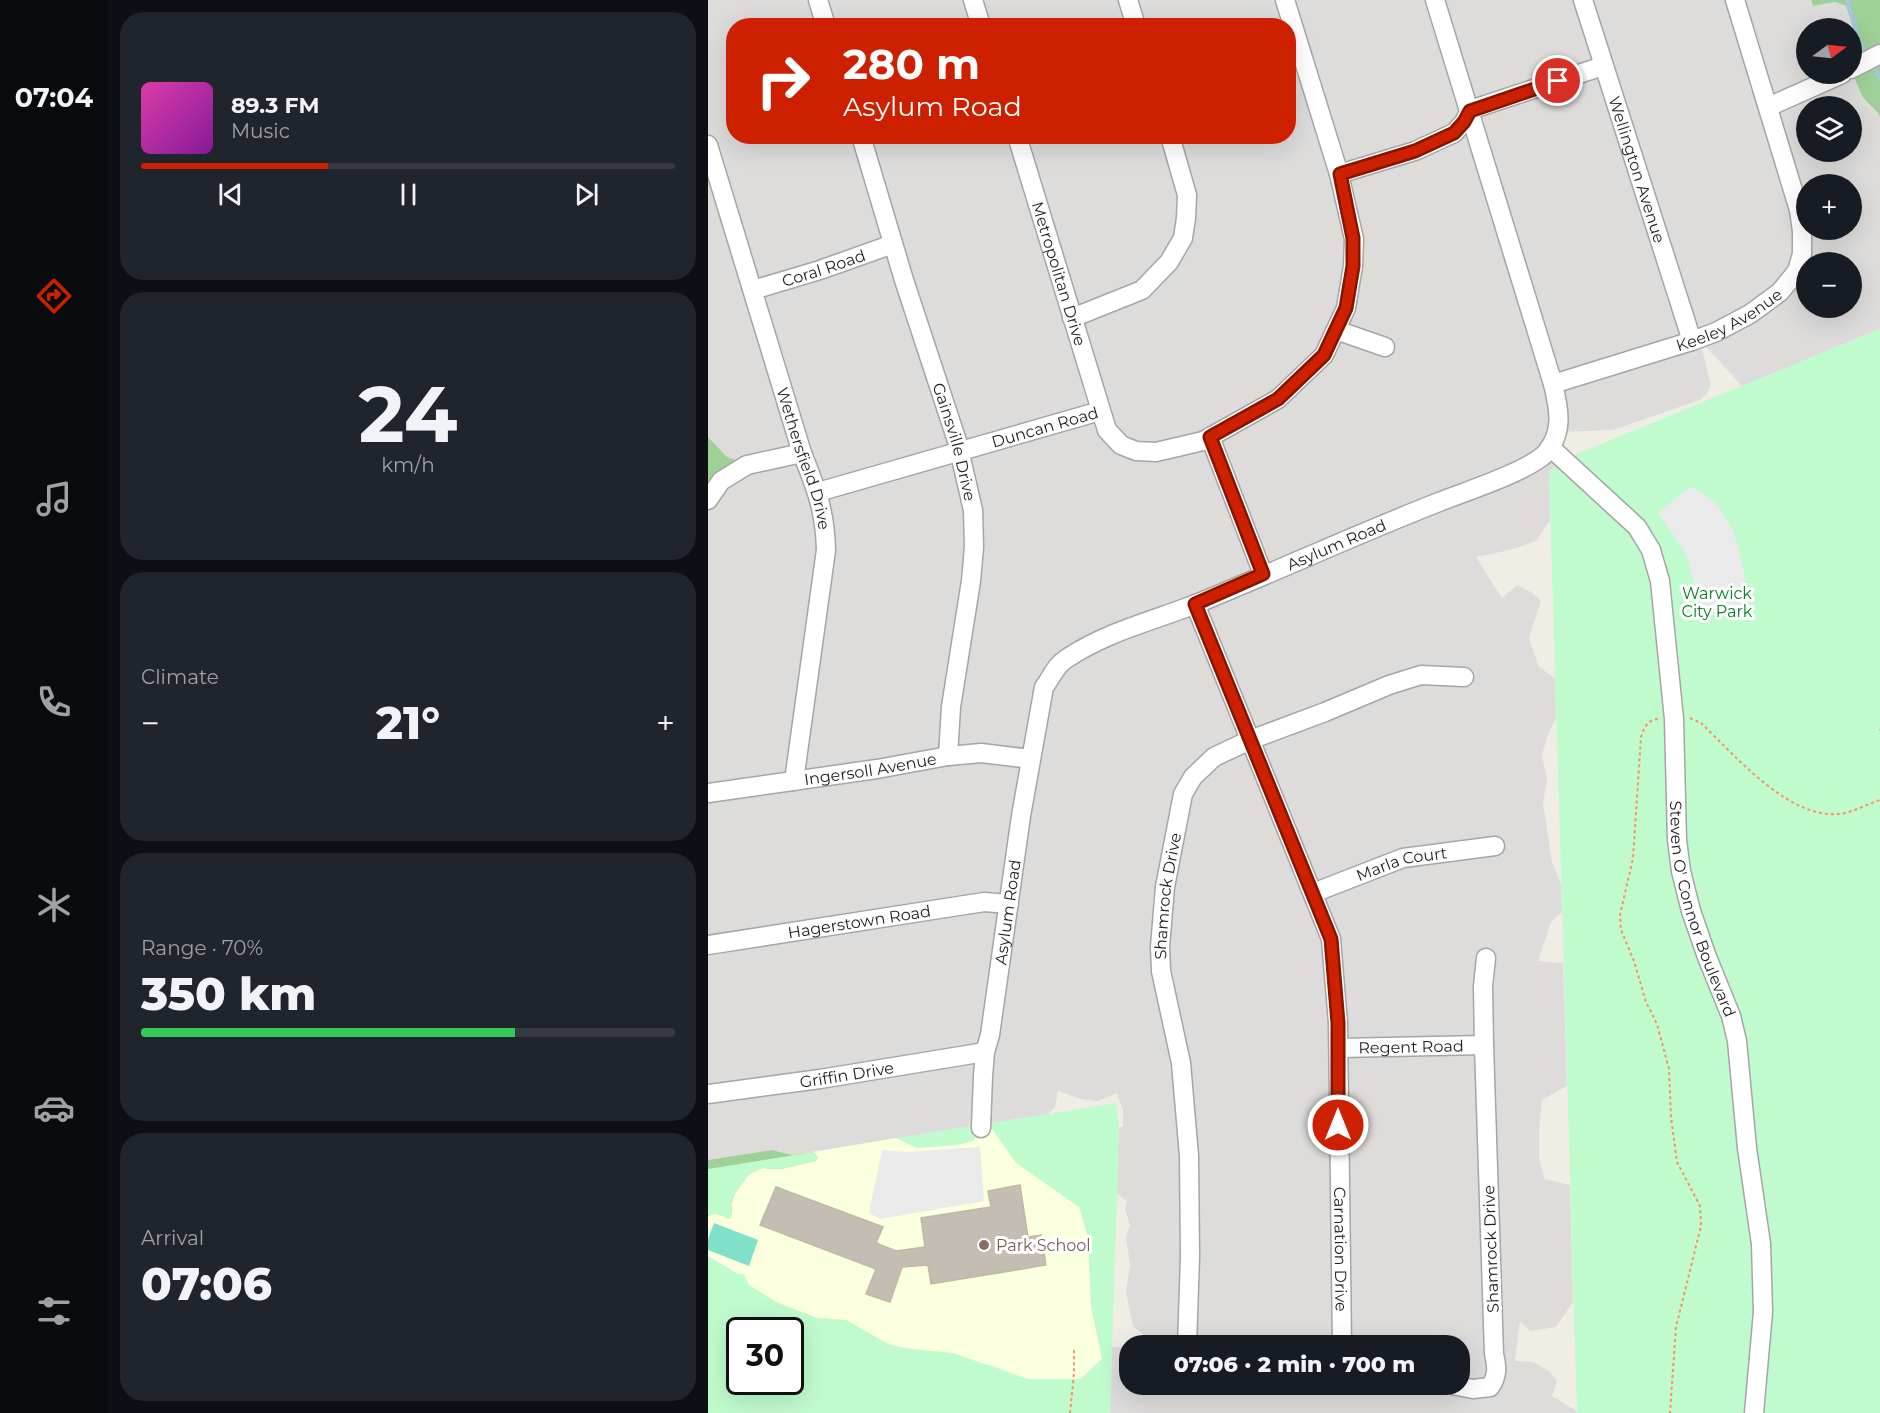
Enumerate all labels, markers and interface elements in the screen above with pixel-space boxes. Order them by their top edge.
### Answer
north arrow [1796,18,1862,84]
map controls [1796,18,1862,318]
text: 280 m [843,38,980,90]
icon: right [744,42,822,120]
pin [1532,55,1583,106]
icon: arrive [1541,64,1574,97]
text: 07:04 [15,81,93,114]
text: Asylum Road [843,90,1022,123]
text: 89.3 FM [231,92,320,119]
street label: Wellington Avenue [1605,94,1670,245]
button: layers [1796,96,1862,162]
text: Music [231,119,290,143]
button: + [1796,174,1862,240]
icon: previous [214,178,247,211]
icon: pause [392,178,425,211]
icon: next [570,178,603,211]
street label: Metropolitan Drive [1028,199,1090,348]
street label: Coral Road [780,245,868,290]
button: − [1796,252,1862,318]
icon: directions [33,275,75,317]
street label: Keeley Avenue [1674,284,1786,355]
text: 24 [359,366,457,462]
street label: Gainsville Drive [929,380,980,503]
street label: Wethersfield Drive [773,385,834,531]
street label: Duncan Road [989,403,1100,451]
text: km/h [381,453,435,477]
icon: music [33,478,75,520]
street label: Asylum Road [1284,515,1389,574]
park label: Warwick City Park [1682,584,1753,621]
text: Climate [141,665,219,689]
icon: phone [33,681,75,723]
text: 21° [376,695,440,750]
text: − [141,703,160,743]
text: + [656,703,675,743]
street label: Ingersoll Avenue [803,749,938,789]
street label: Steven O' Connor Boulevard [1667,800,1740,1020]
street label: Shamrock Drive [1150,831,1185,960]
street label: Marla Court [1353,843,1449,885]
street label: Asylum Road [991,858,1024,966]
icon: climate [33,884,75,926]
street label: Hagerstown Road [786,901,932,942]
text: Range · 70% [141,936,263,960]
text: 350 km [141,966,316,1021]
street label: Regent Road [1358,1036,1464,1057]
street label: Griffin Drive [798,1058,895,1091]
icon: car [33,1087,75,1129]
position arrow [1306,1093,1370,1157]
street label: Shamrock Drive [1479,1185,1503,1313]
street label: Carnation Drive [1331,1186,1351,1312]
text: Arrival [141,1226,204,1250]
place label: Park School [996,1236,1091,1255]
marker: Park School [977,1238,991,1252]
text: 07:06 [141,1256,272,1311]
icon: filters [33,1290,75,1332]
speed limit sign: 30 [726,1317,804,1395]
text: 07:06 · 2 min · 700 m [1174,1351,1415,1378]

